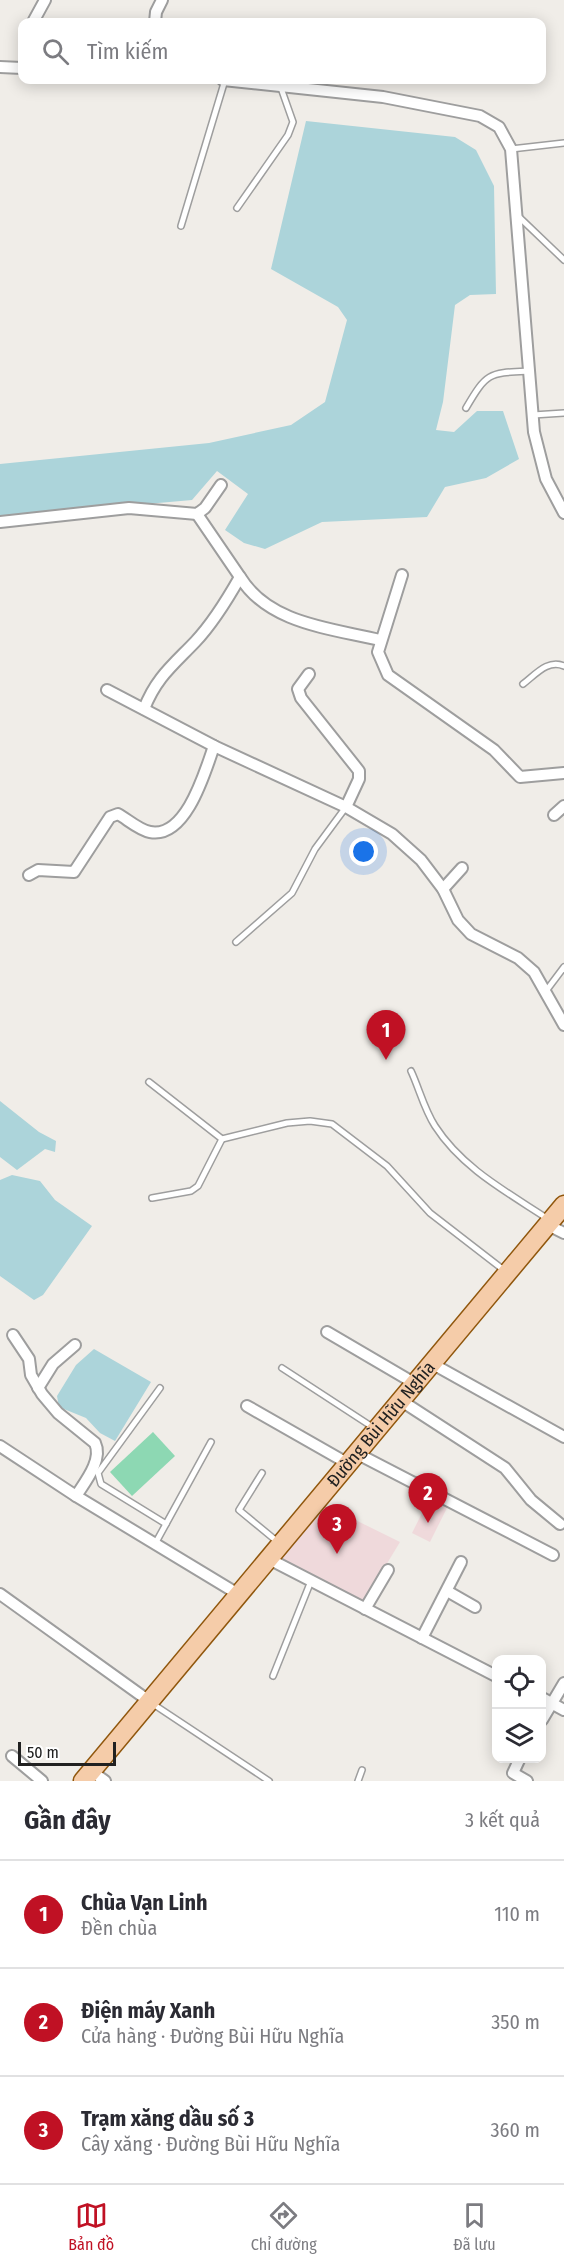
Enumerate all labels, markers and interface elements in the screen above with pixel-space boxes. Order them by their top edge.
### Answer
search box [18,18,546,84]
icon: search [39,35,72,68]
text: Tìm kiếm [87,38,168,65]
your location [349,837,378,866]
pin: 1 [366,1010,406,1060]
street label: Đường Bùi Hữu Nghĩa [322,1357,440,1491]
pin: 2 [408,1474,448,1523]
pin: 3 [318,1504,356,1554]
map controls [492,1655,546,1763]
button: locate [492,1655,546,1709]
button: layers [492,1709,546,1763]
scale bar [18,1739,116,1766]
text: 50 m [27,1743,59,1762]
text: Gần đây [24,1805,111,1836]
text: 3 kết quả [465,1808,540,1832]
text: Chùa Vạn Linh [81,1889,207,1916]
text: 1 [39,1902,48,1926]
text: 110 m [494,1902,540,1926]
text: Đền chùa [81,1916,157,1940]
text: Điện máy Xanh [81,1997,215,2024]
text: 2 [39,2010,48,2034]
text: 350 m [491,2010,540,2034]
text: Cửa hàng · Đường Bùi Hữu Nghĩa [81,2024,344,2048]
text: Trạm xăng dầu số 3 [81,2105,254,2132]
text: 3 [39,2118,48,2142]
text: 360 m [491,2118,540,2142]
text: Cây xăng · Đường Bùi Hữu Nghĩa [81,2132,340,2156]
tab: Bản đồ [68,2199,114,2254]
tab: Chỉ đường [251,2199,317,2254]
tab: Đã lưu [453,2199,496,2254]

